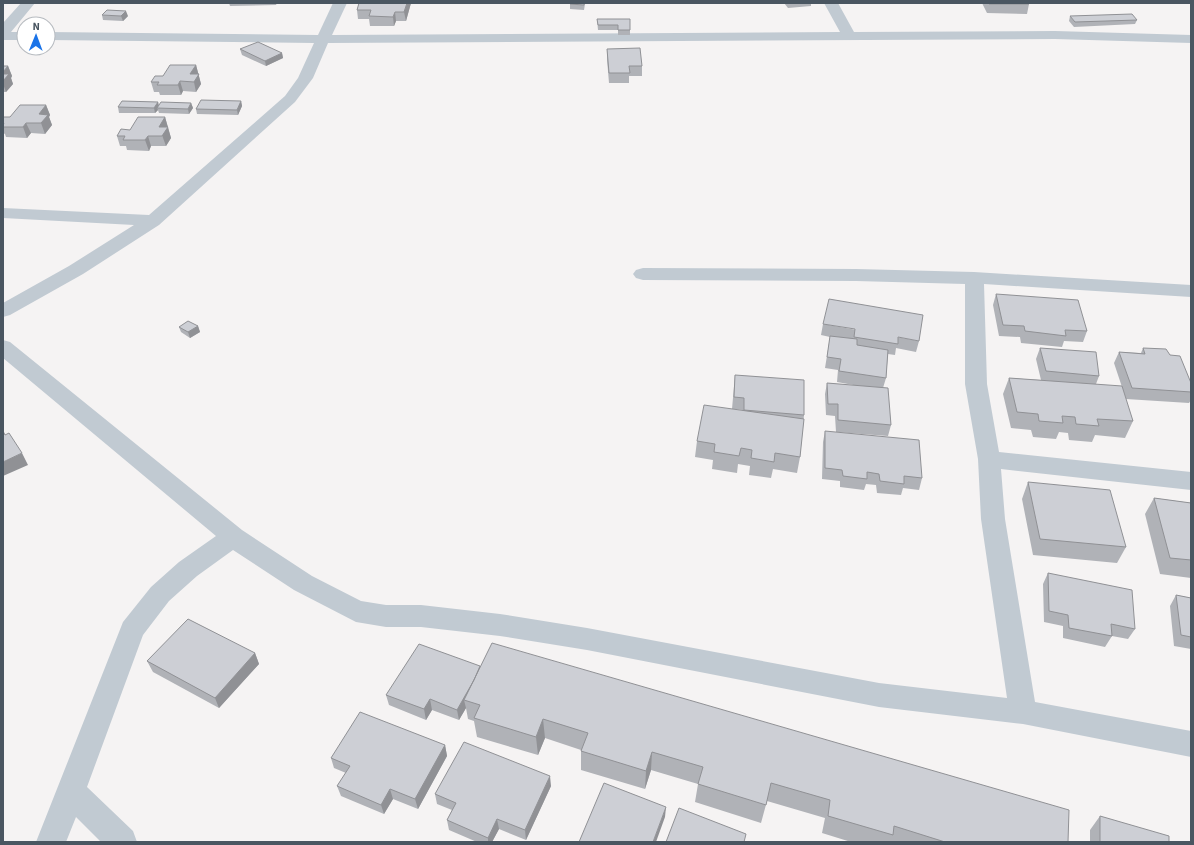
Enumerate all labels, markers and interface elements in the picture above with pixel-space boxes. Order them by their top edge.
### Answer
north arrow [16,16,56,56]
text: N [32,19,40,34]

